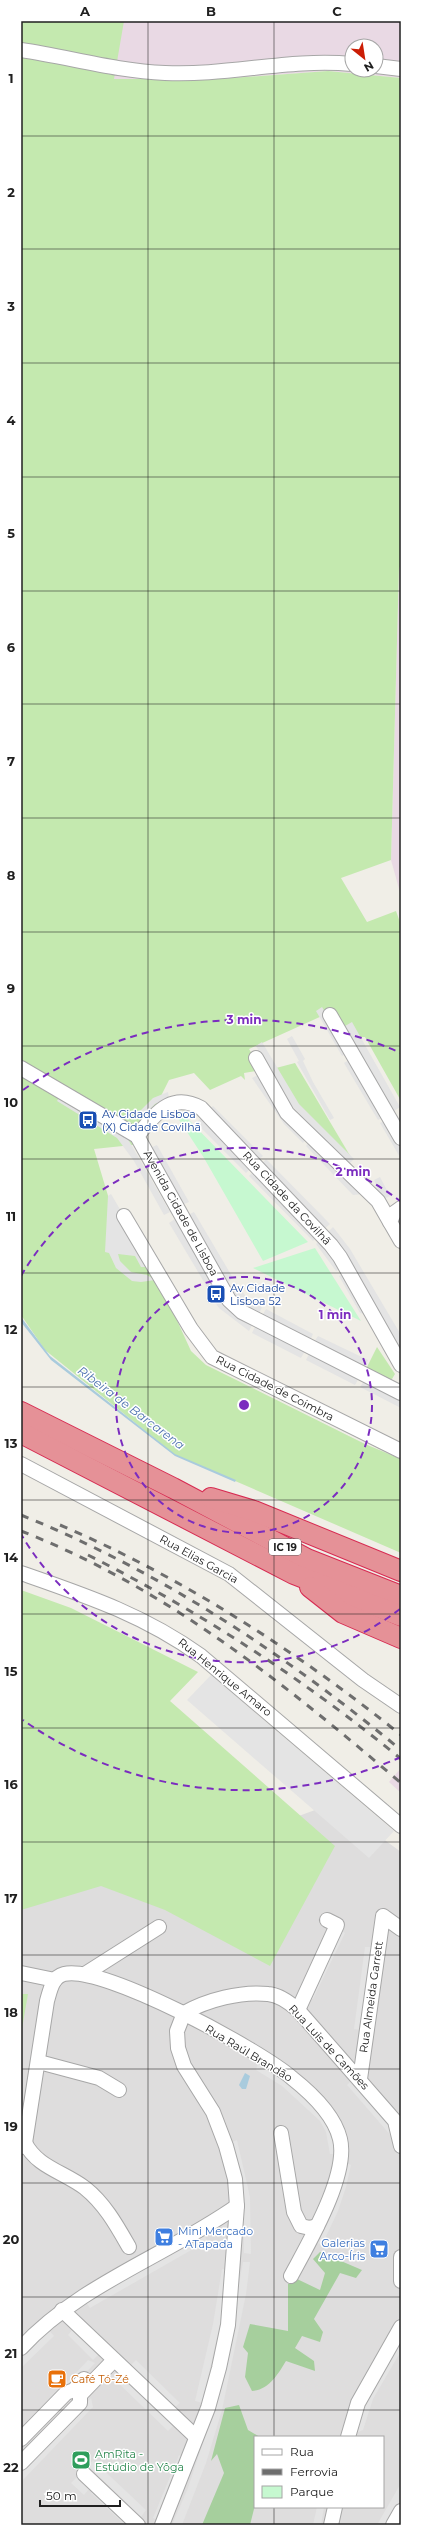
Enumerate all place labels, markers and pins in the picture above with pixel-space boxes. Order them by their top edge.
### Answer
place label: Av Cidade Lisboa (X) Cidade Covilhã [102,1107,201,1134]
bus stop icon: Av Cidade Lisboa (X) Cidade Covilhã [77,1109,99,1131]
place label: Av Cidade Lisboa 52 [230,1281,286,1308]
bus stop icon: Av Cidade Lisboa 52 [205,1283,227,1305]
centre of rings [237,1398,251,1412]
place label: Mini Mercado - ATapada [178,2224,253,2251]
supermarket icon: Mini Mercado - ATapada [153,2226,175,2248]
place label: Galerias Arco-Íris [320,2236,366,2263]
supermarket icon: Galerias Arco-Íris [368,2238,390,2260]
cafe icon: Café Tó-Zé [46,2368,68,2390]
place label: Café Tó-Zé [71,2372,129,2386]
place label: AmRita - Estúdio de Yôga [95,2447,184,2474]
sports icon: AmRita - Estúdio de Yôga [70,2449,92,2471]

